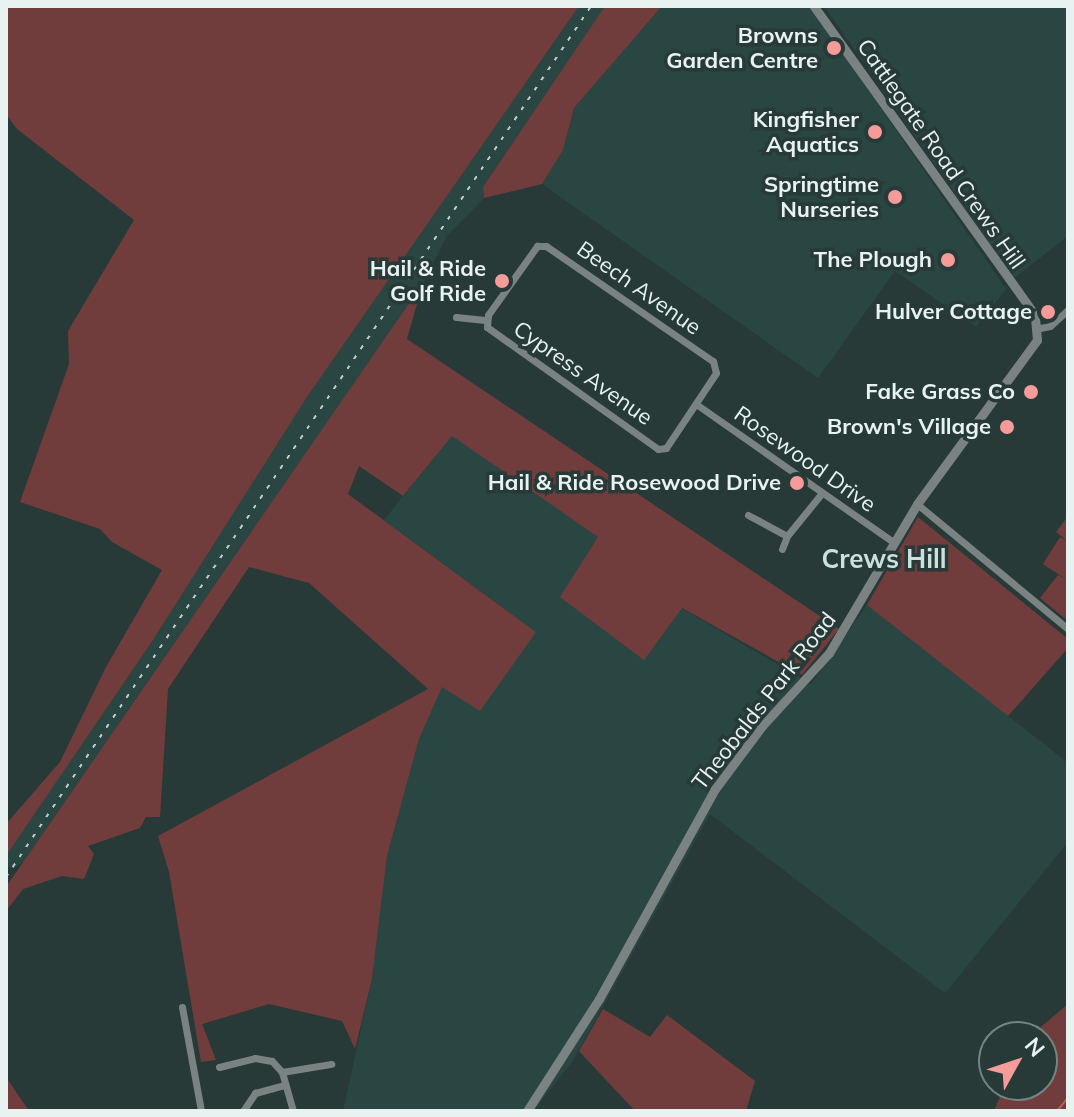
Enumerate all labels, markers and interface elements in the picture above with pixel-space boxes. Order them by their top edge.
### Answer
place label: Browns Garden Centre [666,22,818,74]
street label: Cattlegate Road Crews Hill [851,34,1031,274]
marker: Browns Garden Centre [825,39,843,57]
place label: Kingfisher Aquatics [753,106,859,158]
marker: Kingfisher Aquatics [866,123,884,141]
place label: Springtime Nurseries [764,171,879,222]
marker: Springtime Nurseries [886,188,904,206]
street label: Beech Avenue [572,236,706,340]
place label: The Plough [814,247,932,273]
marker: The Plough [939,251,957,269]
place label: Hail & Ride Golf Ride [370,255,486,306]
marker: Hail & Ride Golf Ride [493,272,511,290]
place label: Hulver Cottage [875,299,1032,325]
marker: Hulver Cottage [1039,303,1057,321]
street label: Cypress Avenue [508,315,658,431]
place label: Fake Grass Co [865,379,1015,405]
marker: Fake Grass Co [1022,383,1040,401]
street label: Rosewood Drive [729,400,881,518]
place label: Brown's Village [827,414,991,440]
marker: Brown's Village [998,418,1016,436]
place label: Hail & Ride Rosewood Drive [488,470,781,496]
marker: Hail & Ride Rosewood Drive [788,474,806,492]
district label: Crews Hill [821,543,947,575]
street label: Theobalds Park Road [686,607,842,795]
north arrow [978,1021,1058,1101]
text: N [1019,1031,1051,1062]

